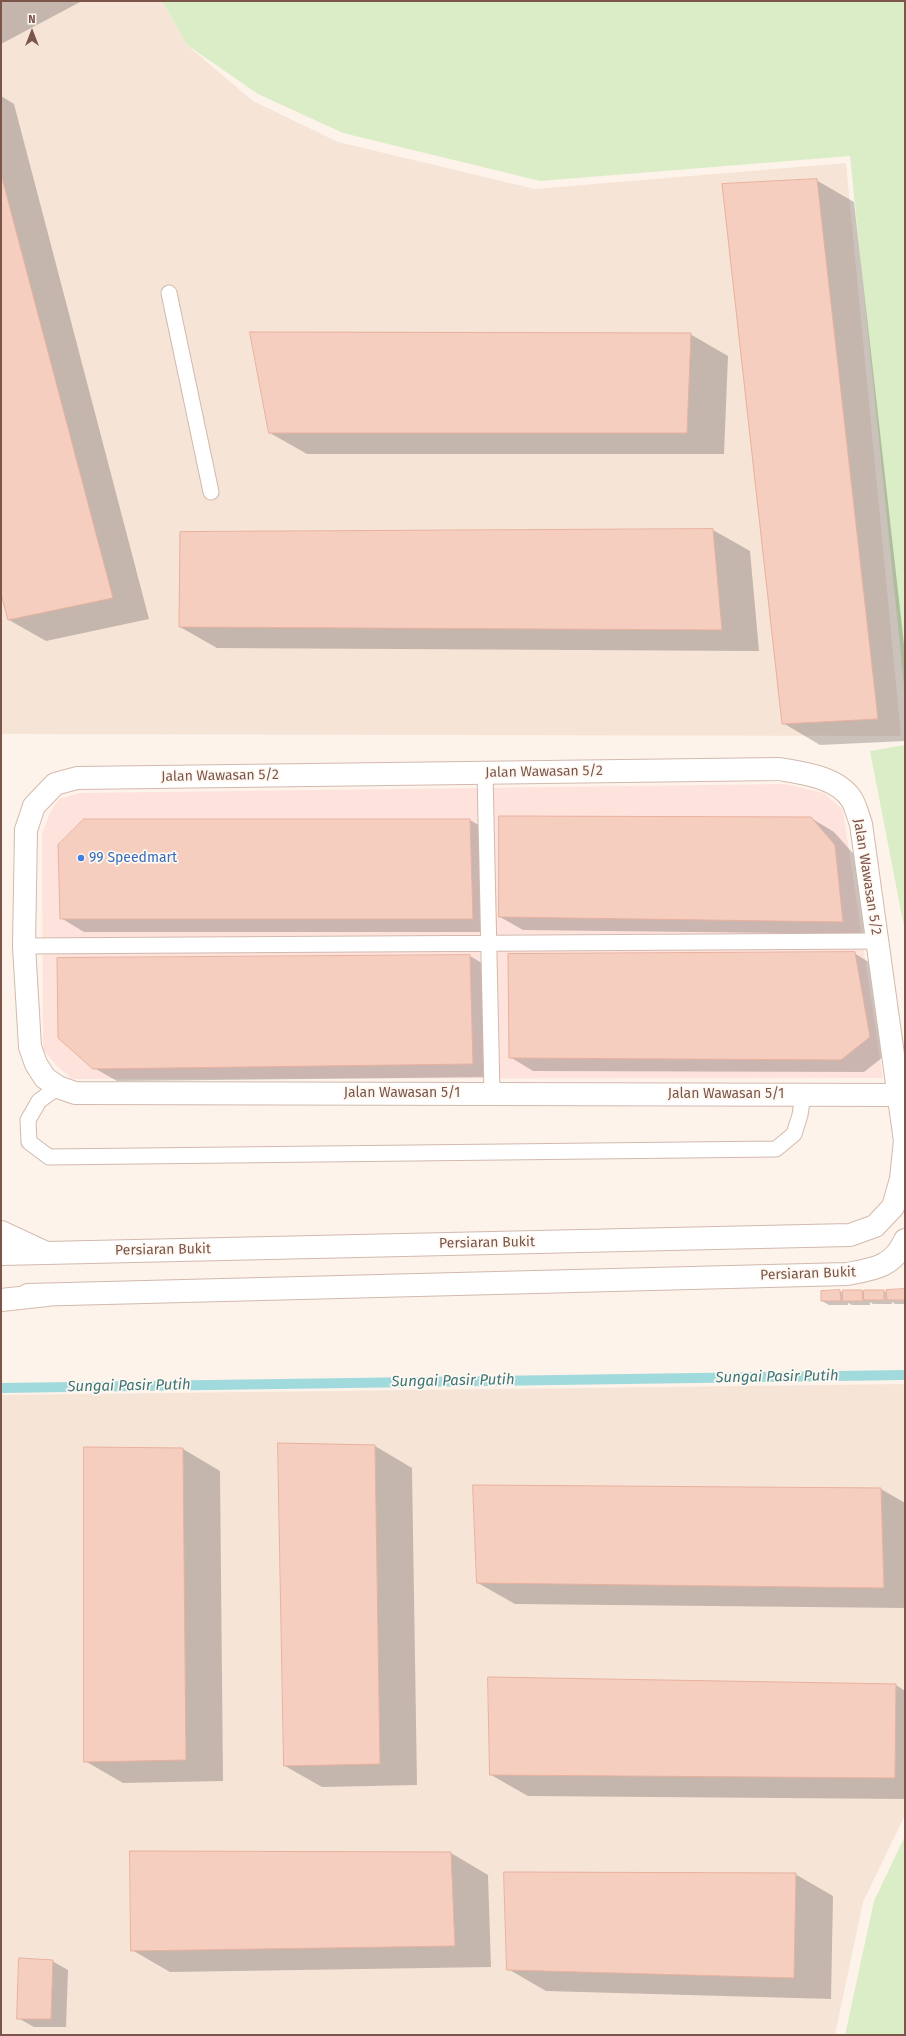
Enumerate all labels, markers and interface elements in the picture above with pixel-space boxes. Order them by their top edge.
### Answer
north arrow [12,12,52,52]
text: N [28,13,36,26]
street label: Jalan Wawasan 5/2 [485,763,603,781]
street label: Jalan Wawasan 5/2 [161,767,279,785]
street label: Jalan Wawasan 5/2 [850,818,884,936]
place label: 99 Speedmart [89,850,177,866]
marker: 99 Speedmart [76,853,86,863]
street label: Jalan Wawasan 5/1 [344,1085,460,1101]
street label: Jalan Wawasan 5/1 [668,1086,784,1102]
street label: Persiaran Bukit [439,1234,535,1252]
street label: Persiaran Bukit [115,1241,211,1259]
street label: Persiaran Bukit [760,1264,856,1284]
water label: Sungai Pasir Putih [715,1367,839,1387]
water label: Sungai Pasir Putih [391,1371,515,1391]
water label: Sungai Pasir Putih [67,1376,191,1396]

